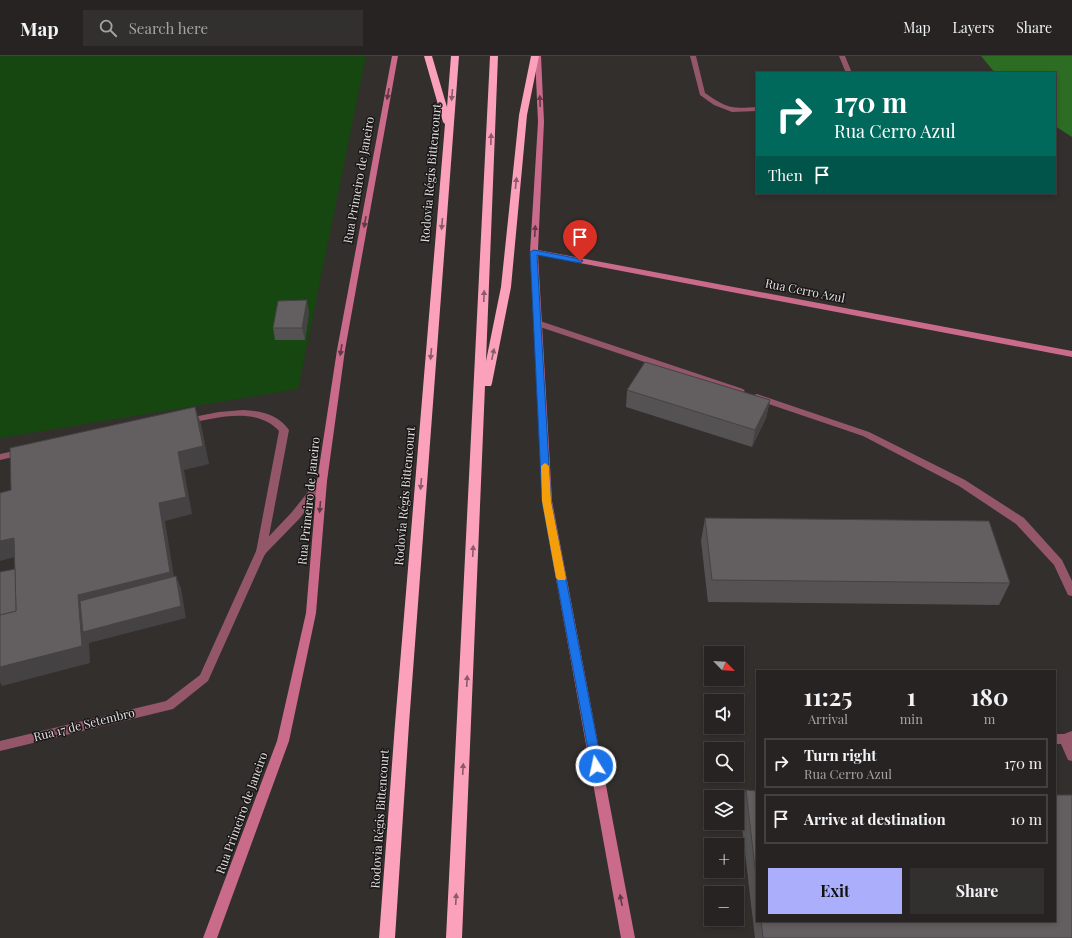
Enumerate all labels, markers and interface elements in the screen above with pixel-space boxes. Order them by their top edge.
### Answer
search box [83,10,363,46]
text: Map [20,15,59,41]
icon: search [97,17,119,39]
text: Search here [129,18,208,38]
text: Map [903,18,931,37]
text: Layers [953,18,994,37]
text: Share [1016,18,1052,37]
text: 170 m [834,83,907,120]
one-way arrow [385,88,391,100]
icon: right [768,88,820,140]
one-way arrow [449,89,456,101]
one-way arrow [537,94,543,107]
street label: Rodovia Régis Bittencourt [416,102,444,243]
street label: Rua Primeiro de Janeiro [339,115,377,244]
text: Rua Cerro Azul [834,119,956,143]
one-way arrow [488,132,494,145]
icon: arrive [811,164,833,186]
text: Then [768,165,803,185]
one-way arrow [513,177,520,190]
one-way arrow [361,216,367,228]
one-way arrow [438,218,445,230]
pin [563,220,597,261]
one-way arrow [531,225,538,237]
icon: arrive [569,226,591,248]
street label: Rua Cerro Azul [764,274,847,306]
one-way arrow [481,290,488,302]
one-way arrow [338,344,344,356]
one-way arrow [490,347,496,360]
one-way arrow [428,348,435,360]
street label: Rodovia Régis Bittencourt [390,425,418,566]
street label: Rua Primeiro de Janeiro [293,436,323,566]
one-way arrow [418,478,424,490]
one-way arrow [317,501,324,513]
one-way arrow [470,545,477,557]
north arrow [704,646,744,686]
map controls [704,646,744,926]
one-way arrow [464,675,471,687]
text: 11:25 [803,680,852,712]
text: 1 [907,680,916,712]
text: 180 [970,680,1009,712]
button: sound [704,694,744,734]
street label: Rua 17 de Setembro [31,704,136,744]
text: Arrival [808,710,848,727]
text: min [900,710,923,727]
text: m [984,710,995,727]
button: search [704,742,744,782]
position arrow [575,745,617,787]
text: Turn right [804,745,877,765]
street label: Rodovia Régis Bittencourt [366,748,392,889]
street label: Rua Primeiro de Janeiro [212,749,271,876]
icon: right [770,752,792,774]
text: 170 m [1004,753,1042,773]
one-way arrow [459,763,466,775]
text: Rua Cerro Azul [804,765,892,782]
button: layers [704,790,744,830]
icon: arrive [770,808,792,830]
text: Arrive at destination [804,809,946,829]
text: 10 m [1010,809,1042,829]
button: + [704,838,744,878]
button: Exit [768,868,902,914]
button: Share [910,868,1044,914]
button: − [704,886,744,926]
one-way arrow [452,893,459,905]
one-way arrow [618,894,624,906]

